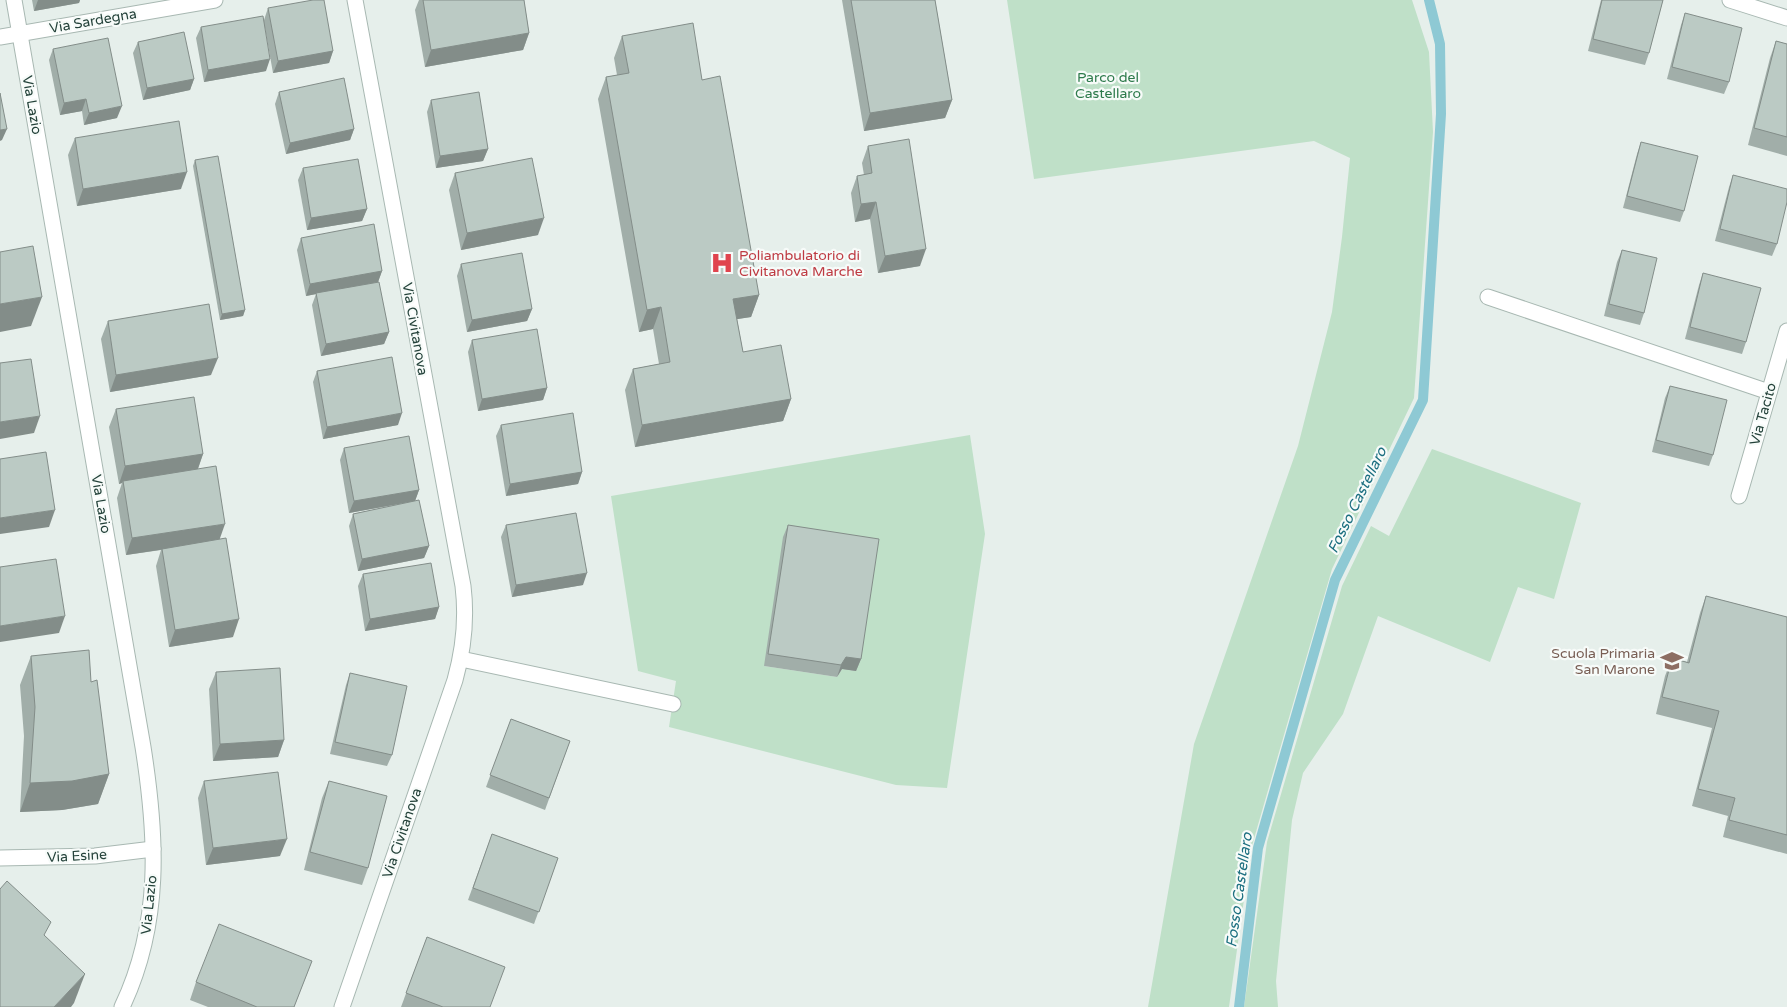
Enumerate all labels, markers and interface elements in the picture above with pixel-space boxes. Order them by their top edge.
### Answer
street label: Via Sardegna [48,5,138,37]
park label: Parco del Castellaro [1075,69,1141,102]
street label: Via Lazio [18,74,46,136]
place label: Poliambulatorio di Civitanova Marche [739,247,863,280]
hospital icon: Poliambulatorio di Civitanova Marche [709,250,735,276]
street label: Via Civitanova [398,281,432,377]
street label: Via Tacito [1746,381,1780,447]
water label: Fosso Castellaro [1324,443,1391,556]
street label: Via Lazio [87,473,115,535]
place label: Scuola Primaria San Marone [1551,645,1655,678]
school or university icon: Scuola Primaria San Marone [1659,648,1685,674]
street label: Via Civitanova [379,786,425,880]
water label: Fosso Castellaro [1222,831,1256,949]
street label: Via Esine [47,846,108,866]
street label: Via Lazio [137,875,161,935]

